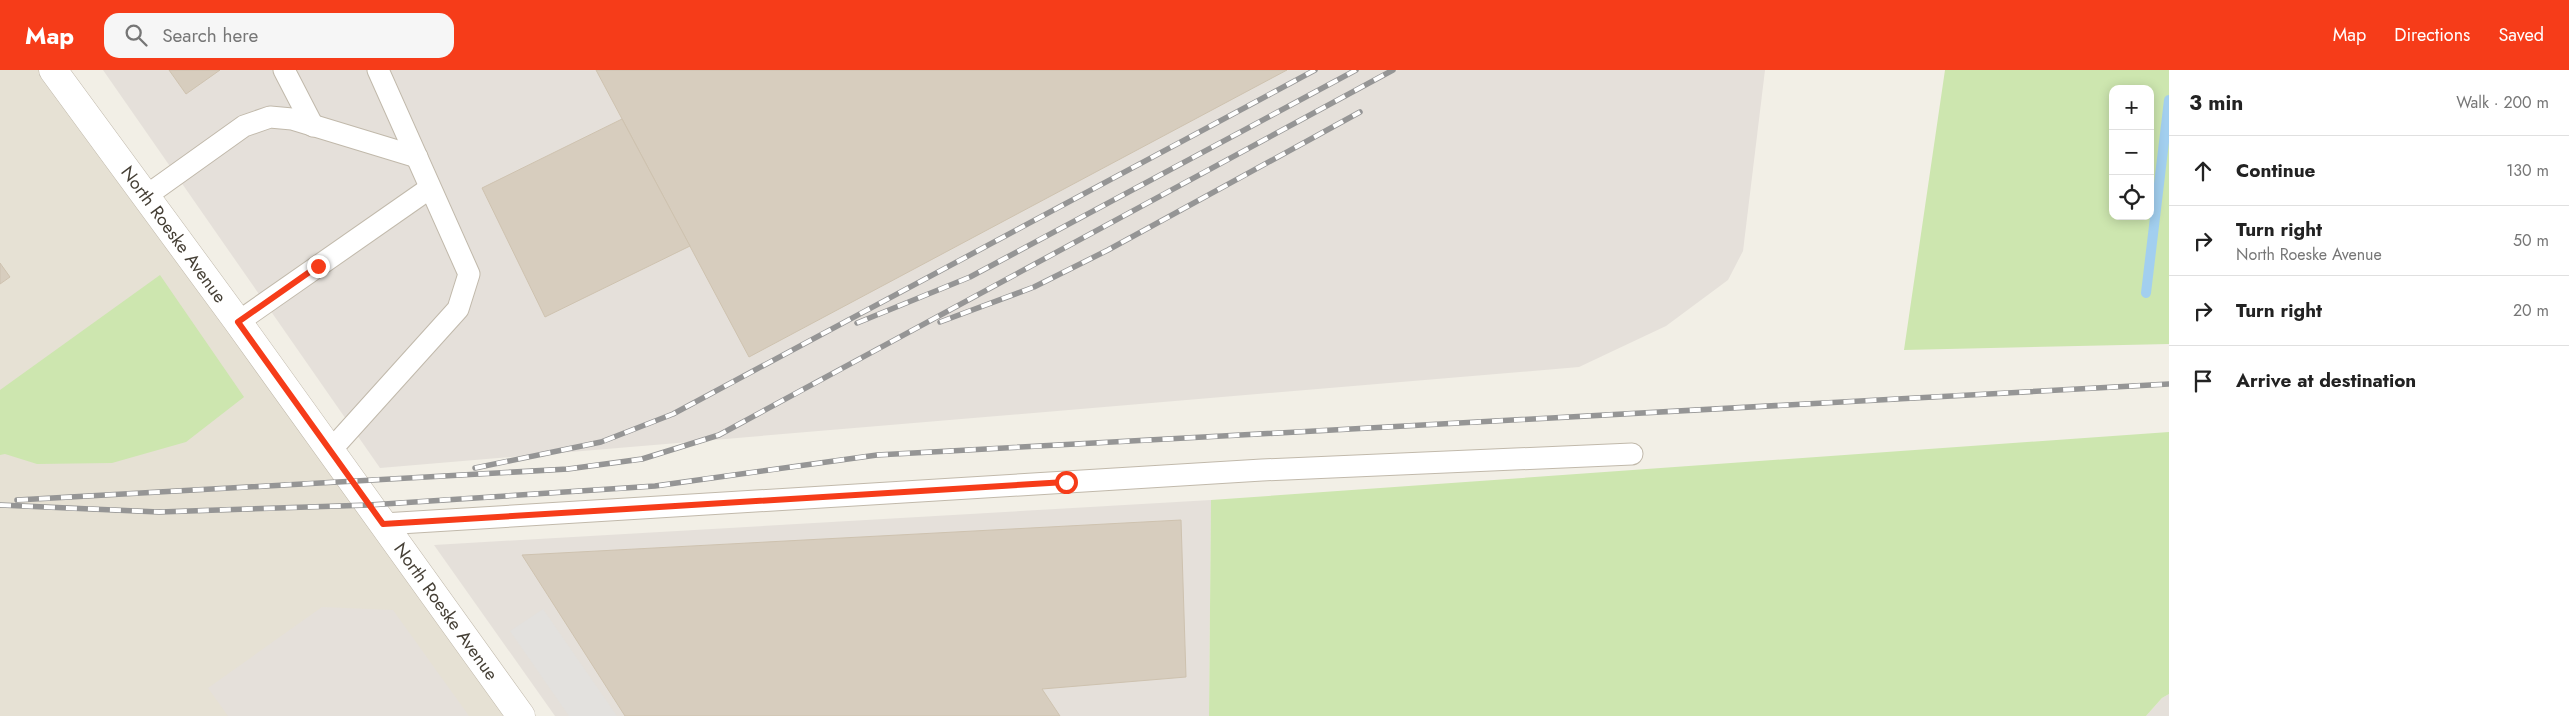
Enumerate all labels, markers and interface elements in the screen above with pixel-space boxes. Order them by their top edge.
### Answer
search box [104,13,454,58]
text: Map [25,18,74,53]
icon: search [122,21,150,49]
text: Search here [162,22,258,49]
text: Map [2333,22,2366,48]
text: Directions [2394,22,2470,48]
text: Saved [2498,22,2544,48]
map controls [2109,85,2154,220]
button: + [2109,85,2154,130]
text: 3 min [2189,88,2243,118]
text: Walk · 200 m [2456,91,2549,114]
button: − [2109,130,2154,175]
icon: ahead [2189,157,2217,185]
text: Continue [2236,157,2315,184]
text: 130 m [2506,159,2549,182]
street label: North Roeske Avenue [115,161,233,308]
button: locate [2109,175,2154,220]
text: Turn right [2236,216,2322,243]
icon: right [2189,227,2217,255]
text: 50 m [2513,229,2549,252]
text: North Roeske Avenue [2236,243,2382,266]
route end [307,255,330,278]
icon: right [2189,297,2217,325]
text: Turn right [2236,297,2322,324]
text: 20 m [2513,299,2549,322]
icon: arrive [2189,367,2217,395]
text: Arrive at destination [2236,367,2416,394]
route start [1055,471,1078,494]
street label: North Roeske Avenue [387,537,504,686]

